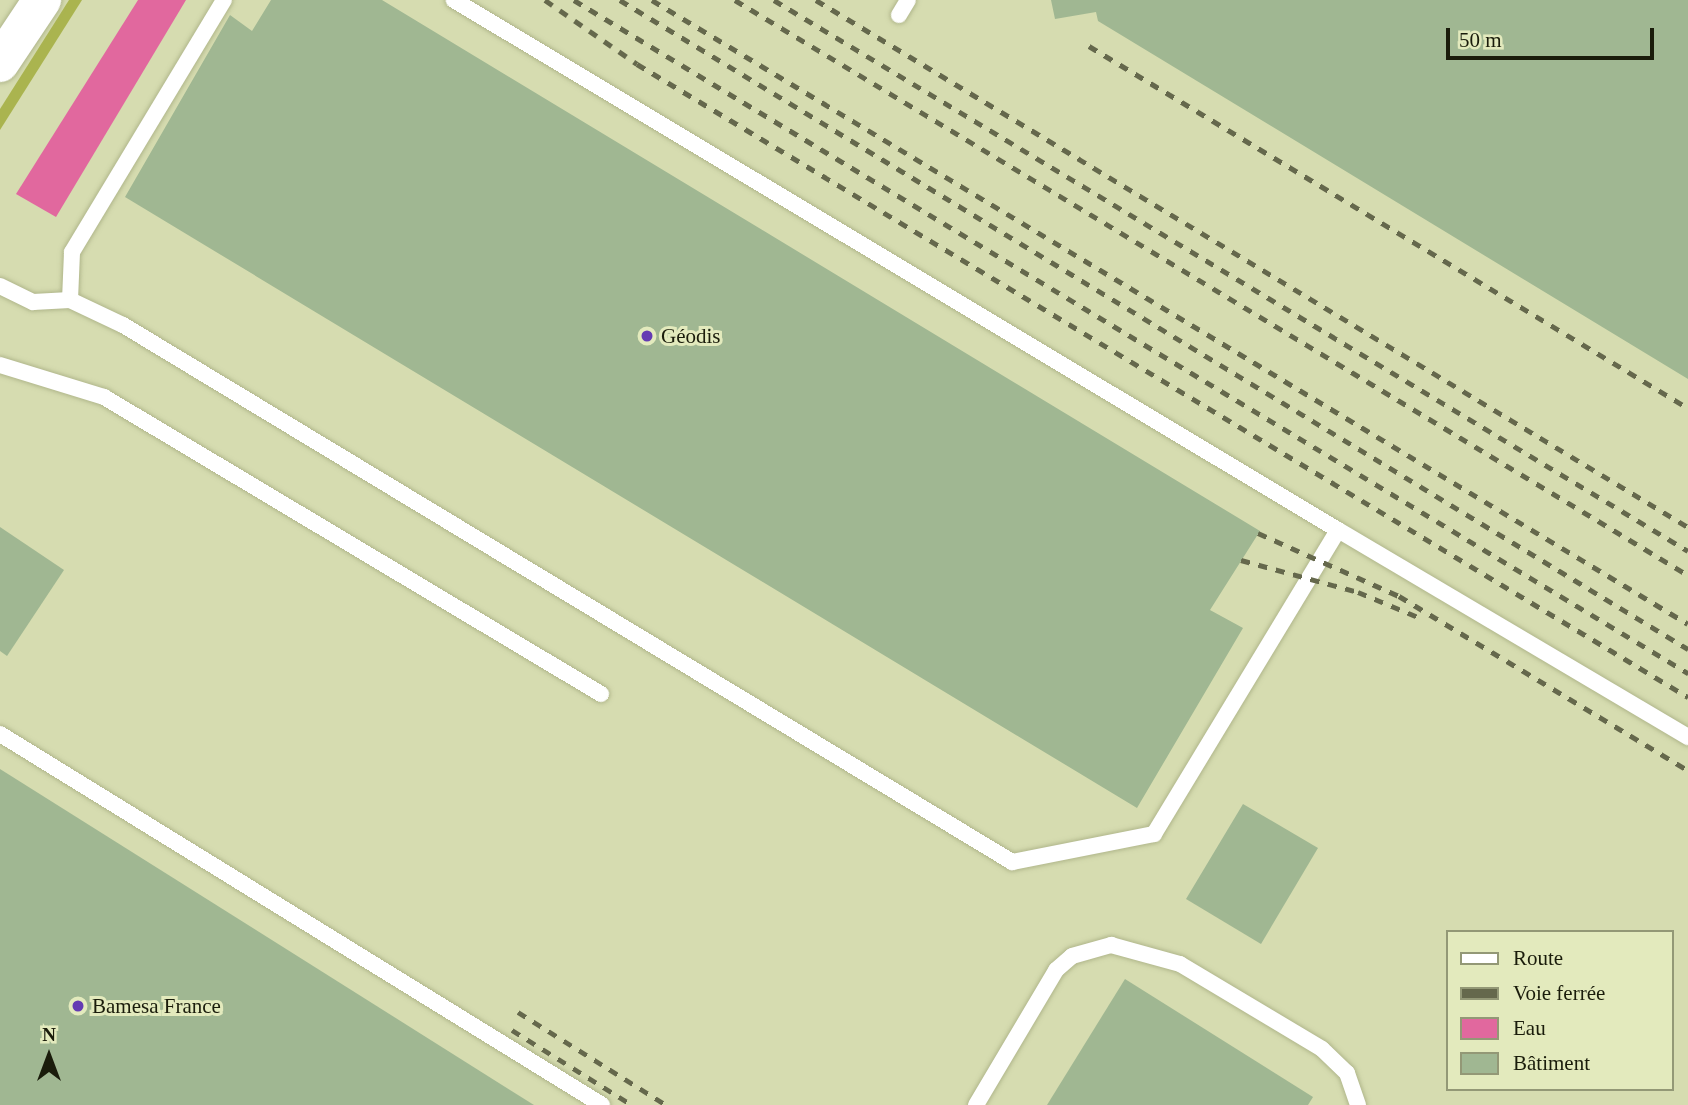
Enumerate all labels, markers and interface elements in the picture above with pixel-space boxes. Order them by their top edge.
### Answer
scale bar [1450,14,1658,58]
text: 50 m [1459,28,1502,52]
place label: Géodis [661,323,720,349]
marker: Géodis [639,328,655,344]
legend [1446,930,1674,1091]
text: Route [1513,946,1563,970]
text: Voie ferrée [1513,981,1605,1005]
place label: Bamesa France [92,993,221,1019]
marker: Bamesa France [70,998,86,1014]
text: Eau [1513,1016,1546,1040]
north arrow [14,1021,84,1091]
text: N [42,1024,56,1045]
text: Bâtiment [1513,1051,1590,1075]

